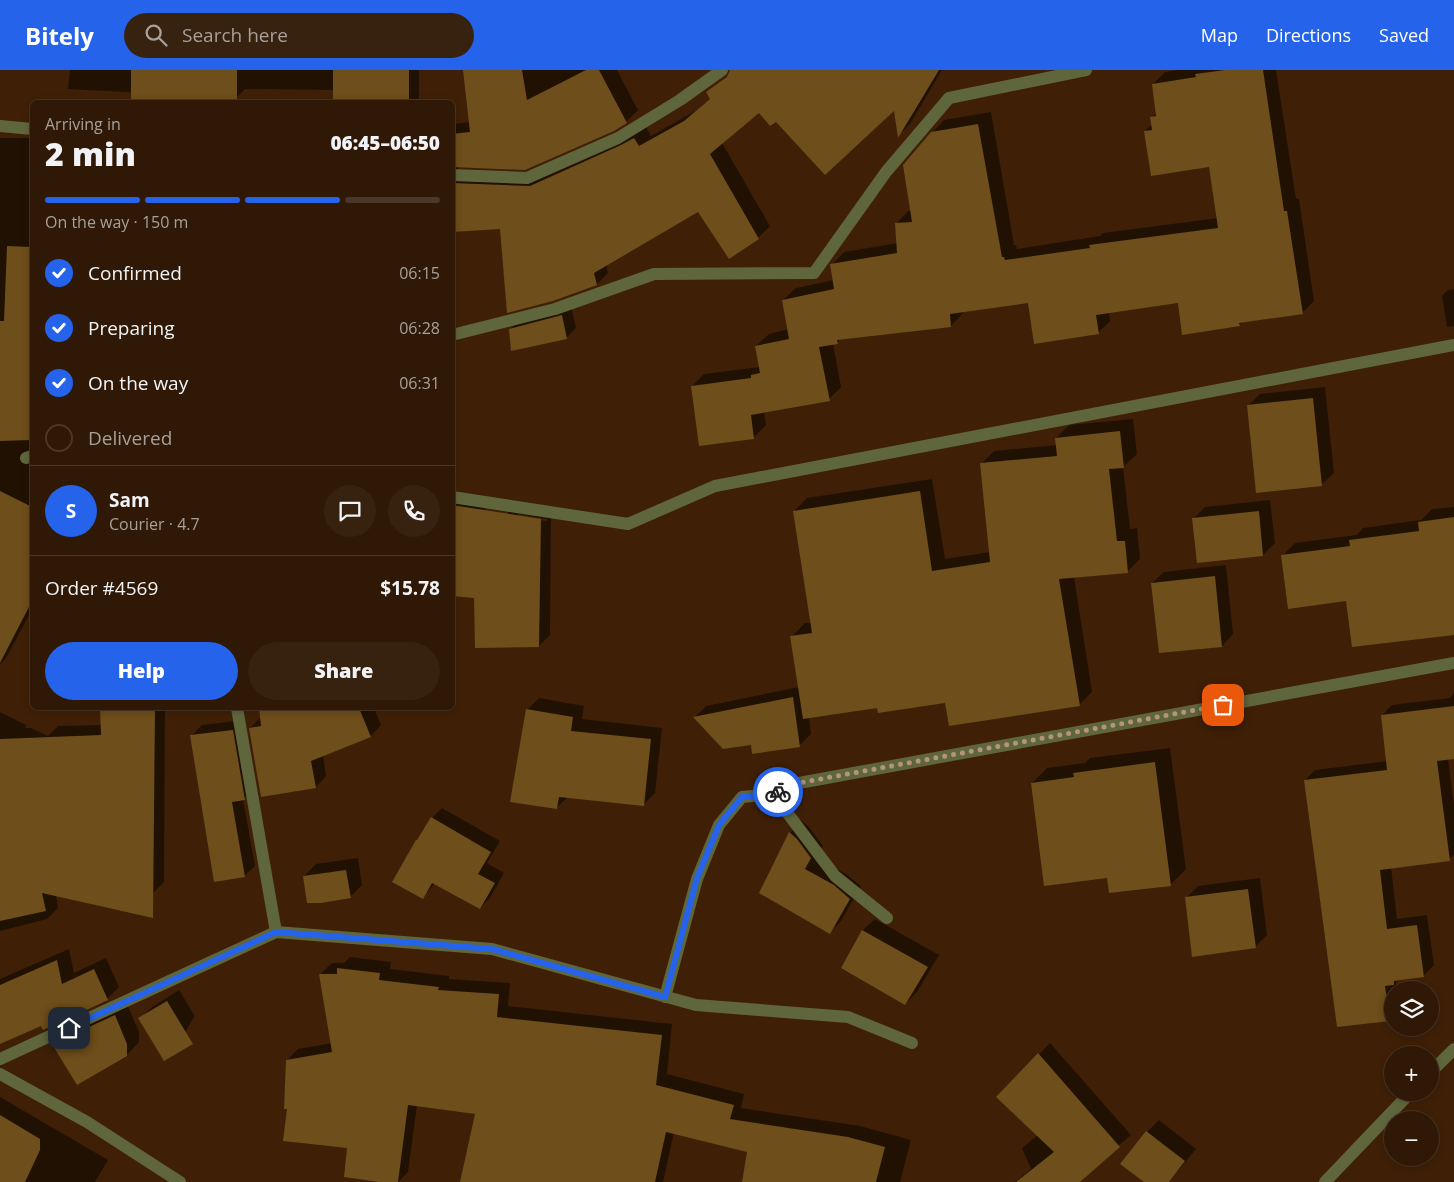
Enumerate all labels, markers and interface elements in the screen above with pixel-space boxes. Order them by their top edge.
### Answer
search box [124,13,474,58]
text: Bitely [25,19,94,52]
icon: search [142,21,170,49]
text: Search here [182,22,288,48]
text: Map [1201,23,1238,47]
text: Directions [1266,23,1351,47]
text: Saved [1379,23,1429,47]
text: Arriving in [45,113,121,135]
text: 06:45–06:50 [330,130,440,156]
text: 2 min [45,132,136,175]
text: On the way · 150 m [45,211,188,233]
icon: check [45,259,73,287]
text: Confirmed [88,260,182,286]
text: 06:15 [399,262,440,284]
icon: check [45,314,73,342]
text: Preparing [88,315,175,341]
text: 06:28 [399,317,440,339]
icon: check [45,369,73,397]
text: On the way [88,370,188,396]
text: 06:31 [399,372,440,394]
text: Delivered [88,425,172,451]
button: chat [324,485,376,537]
button: phone [388,485,440,537]
text: Sam [109,487,150,513]
text: S [66,498,76,524]
text: Courier · 4.7 [109,513,200,535]
text: Order #4569 [45,575,158,601]
text: $15.78 [380,575,440,601]
button: Help [45,642,238,700]
button: Share [248,642,440,700]
pin [1202,684,1244,726]
icon: bag [1209,691,1237,719]
courier [753,767,803,817]
icon: bike [764,778,792,806]
map controls [1384,981,1439,1166]
button: layers [1384,981,1439,1036]
pin [48,1007,90,1049]
icon: home [55,1014,83,1042]
button: + [1384,1046,1439,1101]
button: − [1384,1111,1439,1166]

